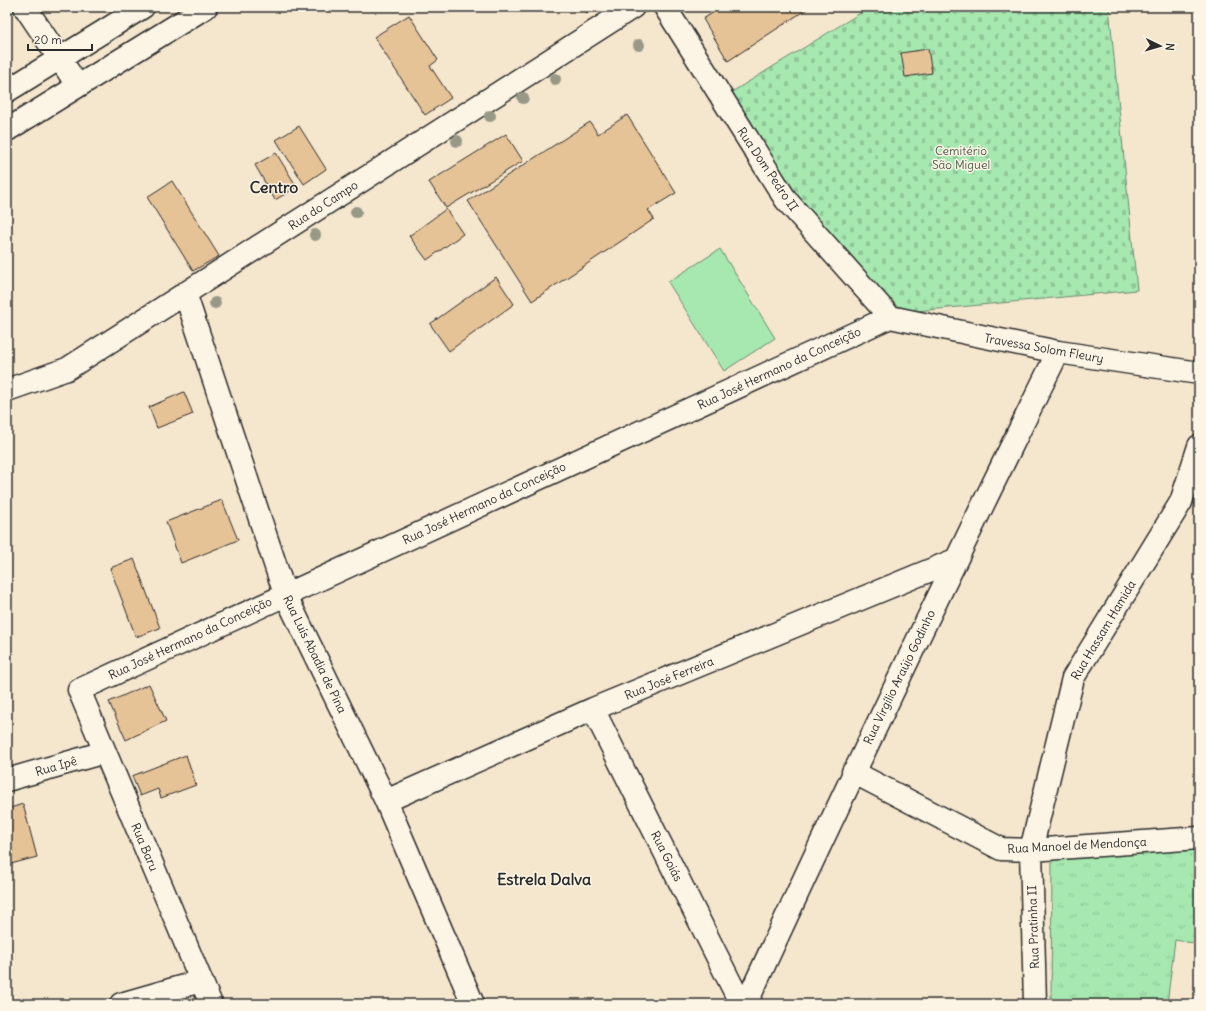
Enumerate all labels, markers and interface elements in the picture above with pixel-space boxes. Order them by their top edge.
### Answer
scale bar [28,26,92,52]
north arrow [1140,26,1180,66]
text: 20 m [34,32,62,47]
text: N [1163,42,1177,51]
street label: Rua Dom Pedro II [734,124,802,214]
park label: Cemitério São Miguel [932,143,990,172]
district label: Centro [250,177,298,197]
street label: Rua do Campo [286,177,361,233]
street label: Rua José Hermano da Conceição [695,323,863,413]
street label: Travessa Solom Fleury [983,330,1105,366]
street label: Rua José Hermano da Conceição [400,458,568,548]
street label: Rua Hassam Hamida [1067,577,1139,682]
street label: Rua José Hermano da Conceição [106,593,274,683]
street label: Rua Luís Abadia de Pina [280,593,350,715]
street label: Rua Virgílio Araújo Godinho [860,607,938,747]
street label: Rua José Ferreira [622,653,716,703]
street label: Rua Ipê [33,753,79,779]
street label: Rua Baru [128,821,162,873]
street label: Rua Goiás [648,828,686,884]
street label: Rua Manoel de Mendonça [1007,834,1147,856]
district label: Estrela Dalva [497,869,591,889]
street label: Rua Pratinha II [1024,885,1042,969]

